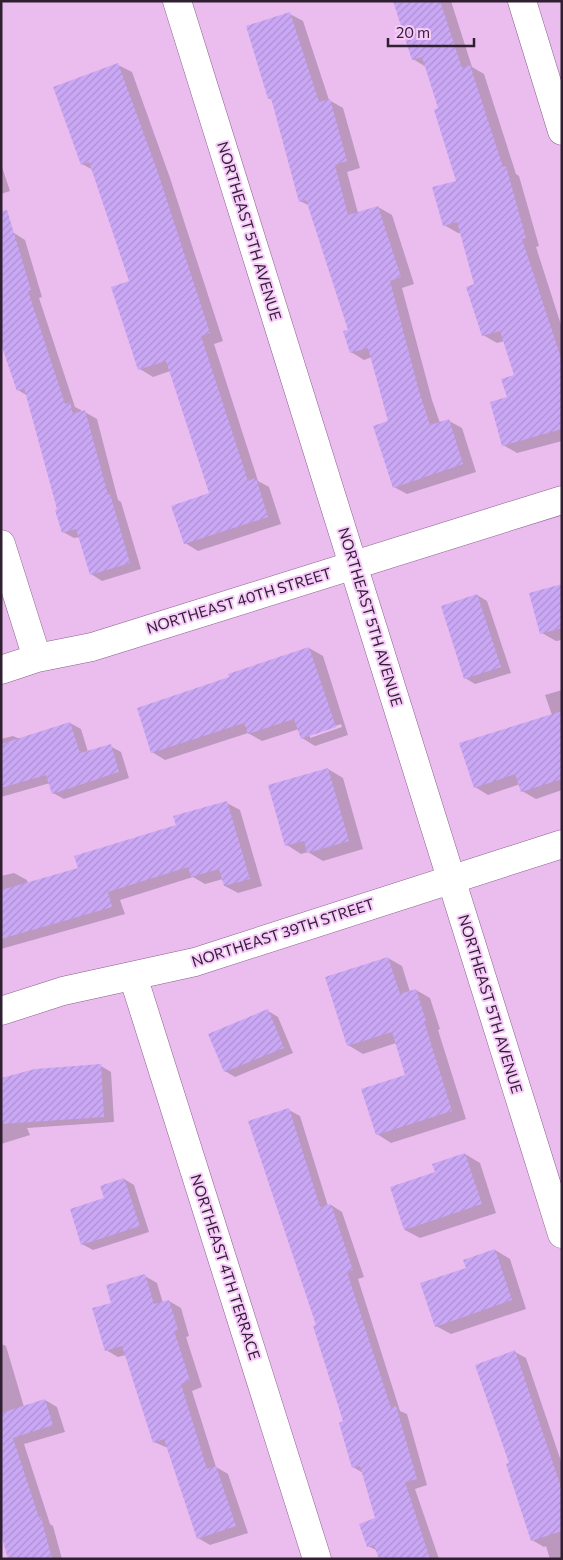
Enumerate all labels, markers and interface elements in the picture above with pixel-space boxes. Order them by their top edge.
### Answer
scale bar [388,15,474,47]
text: 20 m [396,23,430,41]
street label: NORTHEAST 5TH AVENUE [214,139,286,322]
street label: NORTHEAST 5TH AVENUE [335,525,407,708]
street label: NORTHEAST 40TH STREET [144,563,334,637]
street label: NORTHEAST 39TH STREET [189,894,377,970]
street label: NORTHEAST 5TH AVENUE [455,912,527,1095]
street label: NORTHEAST 4TH TERRACE [187,1172,265,1362]

